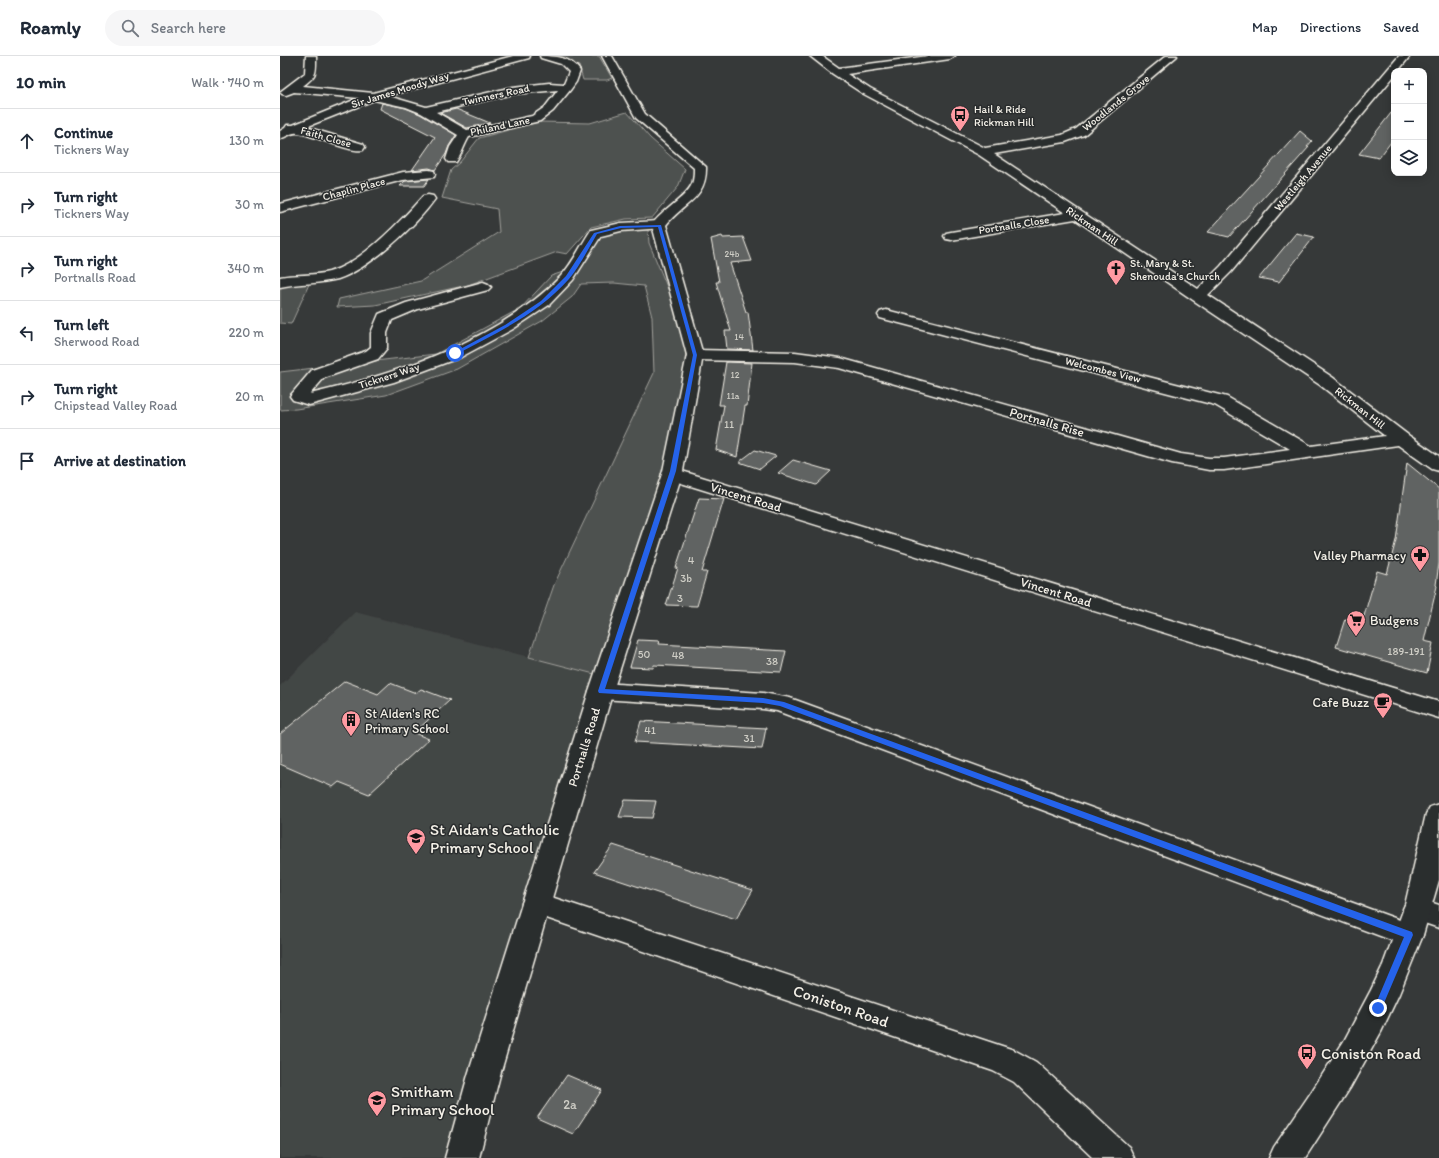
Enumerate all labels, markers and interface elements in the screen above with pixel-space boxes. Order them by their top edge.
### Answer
search box [105,10,385,46]
text: Roamly [20,16,81,39]
icon: search [119,17,141,39]
text: Search here [151,19,226,37]
text: Map [1252,19,1278,36]
text: Directions [1300,19,1361,36]
text: Saved [1383,19,1419,36]
map controls [1391,68,1427,176]
button: + [1391,68,1427,104]
street label: Sir James Moody Way [349,69,451,111]
text: 10 min [16,72,66,92]
street label: Woodlands Grove [1080,72,1152,134]
text: Walk · 740 m [191,75,264,90]
street label: Twinners Road [461,82,531,108]
place label: Hail & Ride Rickman Hill [974,103,1034,129]
bus stop icon: Hail & Ride Rickman Hill [949,104,971,132]
button: − [1391,104,1427,140]
street label: Philand Lane [469,113,531,139]
text: Continue [54,124,113,142]
street label: Faith Close [299,124,353,150]
icon: ahead [16,130,38,152]
text: 130 m [229,133,264,148]
button: layers [1391,140,1427,176]
text: Tickners Way [54,142,129,157]
street label: Westleigh Avenue [1271,142,1335,214]
street label: Chaplin Place [321,174,387,204]
text: Turn right [54,188,118,206]
icon: right [16,194,38,216]
text: 30 m [235,197,264,212]
street label: Rickman Hill [1063,204,1121,248]
text: Tickners Way [54,206,129,221]
street label: Portnalls Close [978,213,1050,237]
house number: 24b [725,248,740,259]
text: Turn right [54,252,118,270]
place label: St. Mary & St. Shenouda's Church [1130,257,1220,283]
icon: right [16,258,38,280]
church icon: St. Mary & St. Shenouda's Church [1105,258,1127,286]
text: 340 m [227,261,264,276]
text: Portnalls Road [54,270,136,285]
text: Turn left [54,316,109,334]
icon: left [16,322,38,344]
text: 220 m [228,325,264,340]
house number: 14 [734,331,744,342]
text: Sherwood Road [54,334,139,349]
route start [446,344,464,362]
street label: Welcombes View [1064,354,1143,386]
street label: Tickners Way [357,360,422,392]
house number: 12 [731,369,740,380]
text: Turn right [54,380,118,398]
street label: Rickman Hill [1332,384,1388,432]
icon: right [16,386,38,408]
text: 20 m [235,389,264,404]
house number: 11a [726,390,740,401]
text: Chipstead Valley Road [54,398,177,413]
street label: Portnalls Rise [1008,404,1086,440]
house number: 11 [724,418,734,431]
icon: arrive [16,450,38,472]
text: Arrive at destination [54,452,186,470]
street label: Vincent Road [709,479,784,515]
pharmacy icon: Valley Pharmacy [1409,544,1431,572]
place label: Valley Pharmacy [1314,548,1406,563]
house number: 4 [688,554,695,567]
house number: 3b [680,572,692,585]
street label: Vincent Road [1019,574,1094,610]
house number: 3 [677,592,683,605]
supermarket icon: Budgens [1345,609,1367,637]
place label: Budgens [1370,613,1419,628]
house number: 189-191 [1387,645,1425,658]
house number: 50 [638,648,650,661]
house number: 48 [672,649,684,662]
house number: 38 [766,655,778,668]
cafe icon: Cafe Buzz [1372,691,1394,719]
place label: Cafe Buzz [1313,695,1369,710]
place label: St AIden's RC Primary School [365,706,449,736]
street label: Portnalls Road [565,706,603,788]
building icon: St AIden's RC Primary School [340,709,362,737]
house number: 41 [644,724,656,737]
house number: 31 [743,732,755,745]
place label: St Aidan's Catholic Primary School [430,820,559,857]
school or university icon: St Aidan's Catholic Primary School [405,827,427,855]
street label: Coniston Road [791,981,892,1031]
route end [1369,999,1387,1017]
bus stop icon: Coniston Road [1296,1042,1318,1070]
place label: Coniston Road [1321,1044,1421,1063]
place label: Smitham Primary School [391,1082,495,1119]
school or university icon: Smitham Primary School [366,1089,388,1117]
house number: 2a [563,1097,577,1112]

